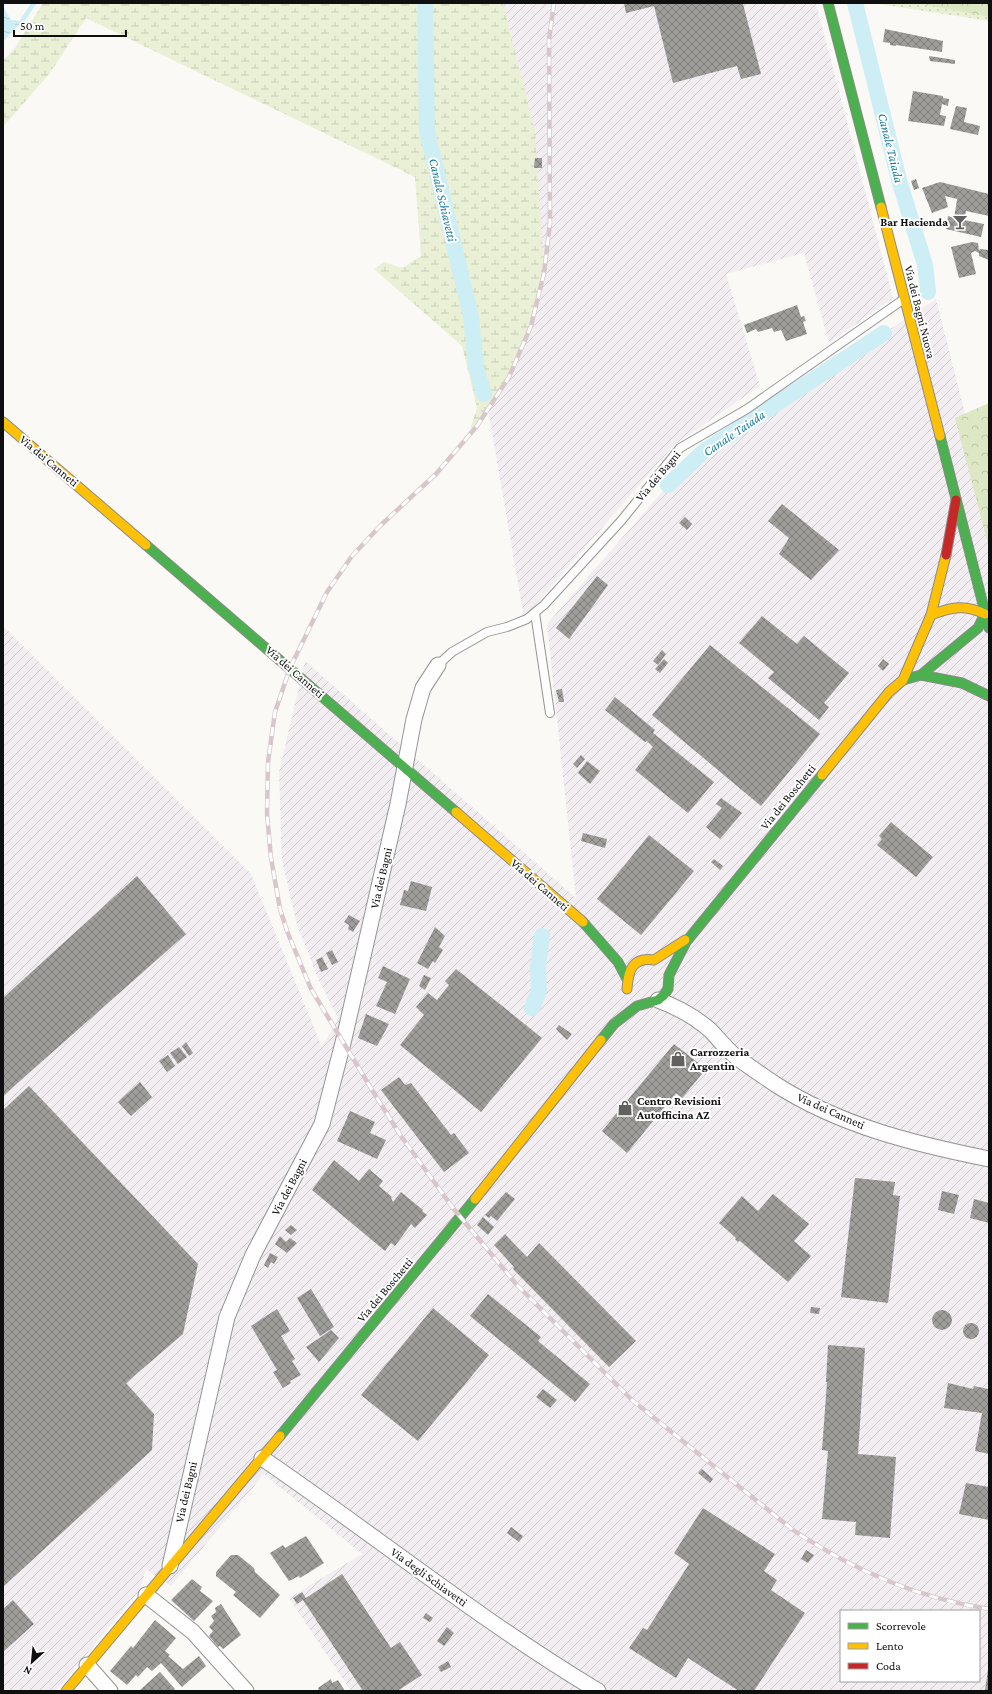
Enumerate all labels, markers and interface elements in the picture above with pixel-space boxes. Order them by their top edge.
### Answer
scale bar [14,12,126,38]
text: 50 m [20,19,45,33]
water label: Canale Taiada [875,112,907,184]
water label: Canale Schiavetti [426,157,460,244]
bar icon: Bar Hacienda [951,213,969,231]
place label: Bar Hacienda [880,215,948,229]
street label: Via dei Bagni Nuova [902,264,938,360]
water label: Canale Taiada [700,407,768,459]
street label: Via dei Canneti [17,432,81,490]
street label: Via dei Bagni [633,448,683,504]
street label: Via dei Canneti [263,643,327,701]
street label: Via dei Boschetti [758,762,818,832]
street label: Via dei Bagni [367,846,395,910]
street label: Via dei Canneti [508,856,572,914]
place label: Carrozzeria Argentin [689,1045,749,1073]
shop icon: Carrozzeria Argentin [669,1050,687,1068]
street label: Via dei Canneti [795,1090,867,1132]
place label: Centro Revisioni Autofficina AZ [636,1094,722,1122]
shop icon: Centro Revisioni Autofficina AZ [616,1099,634,1117]
street label: Via dei Bagni [268,1156,310,1218]
street label: Via dei Boschetti [354,1255,416,1325]
street label: Via dei Bagni [172,1460,200,1524]
street label: Via degli Schiavetti [388,1545,470,1609]
legend [840,1610,980,1682]
text: Scorrevole [876,1619,926,1633]
text: Lento [876,1639,904,1653]
north arrow [12,1642,52,1682]
text: Coda [876,1659,901,1673]
text: N [21,1664,34,1678]

